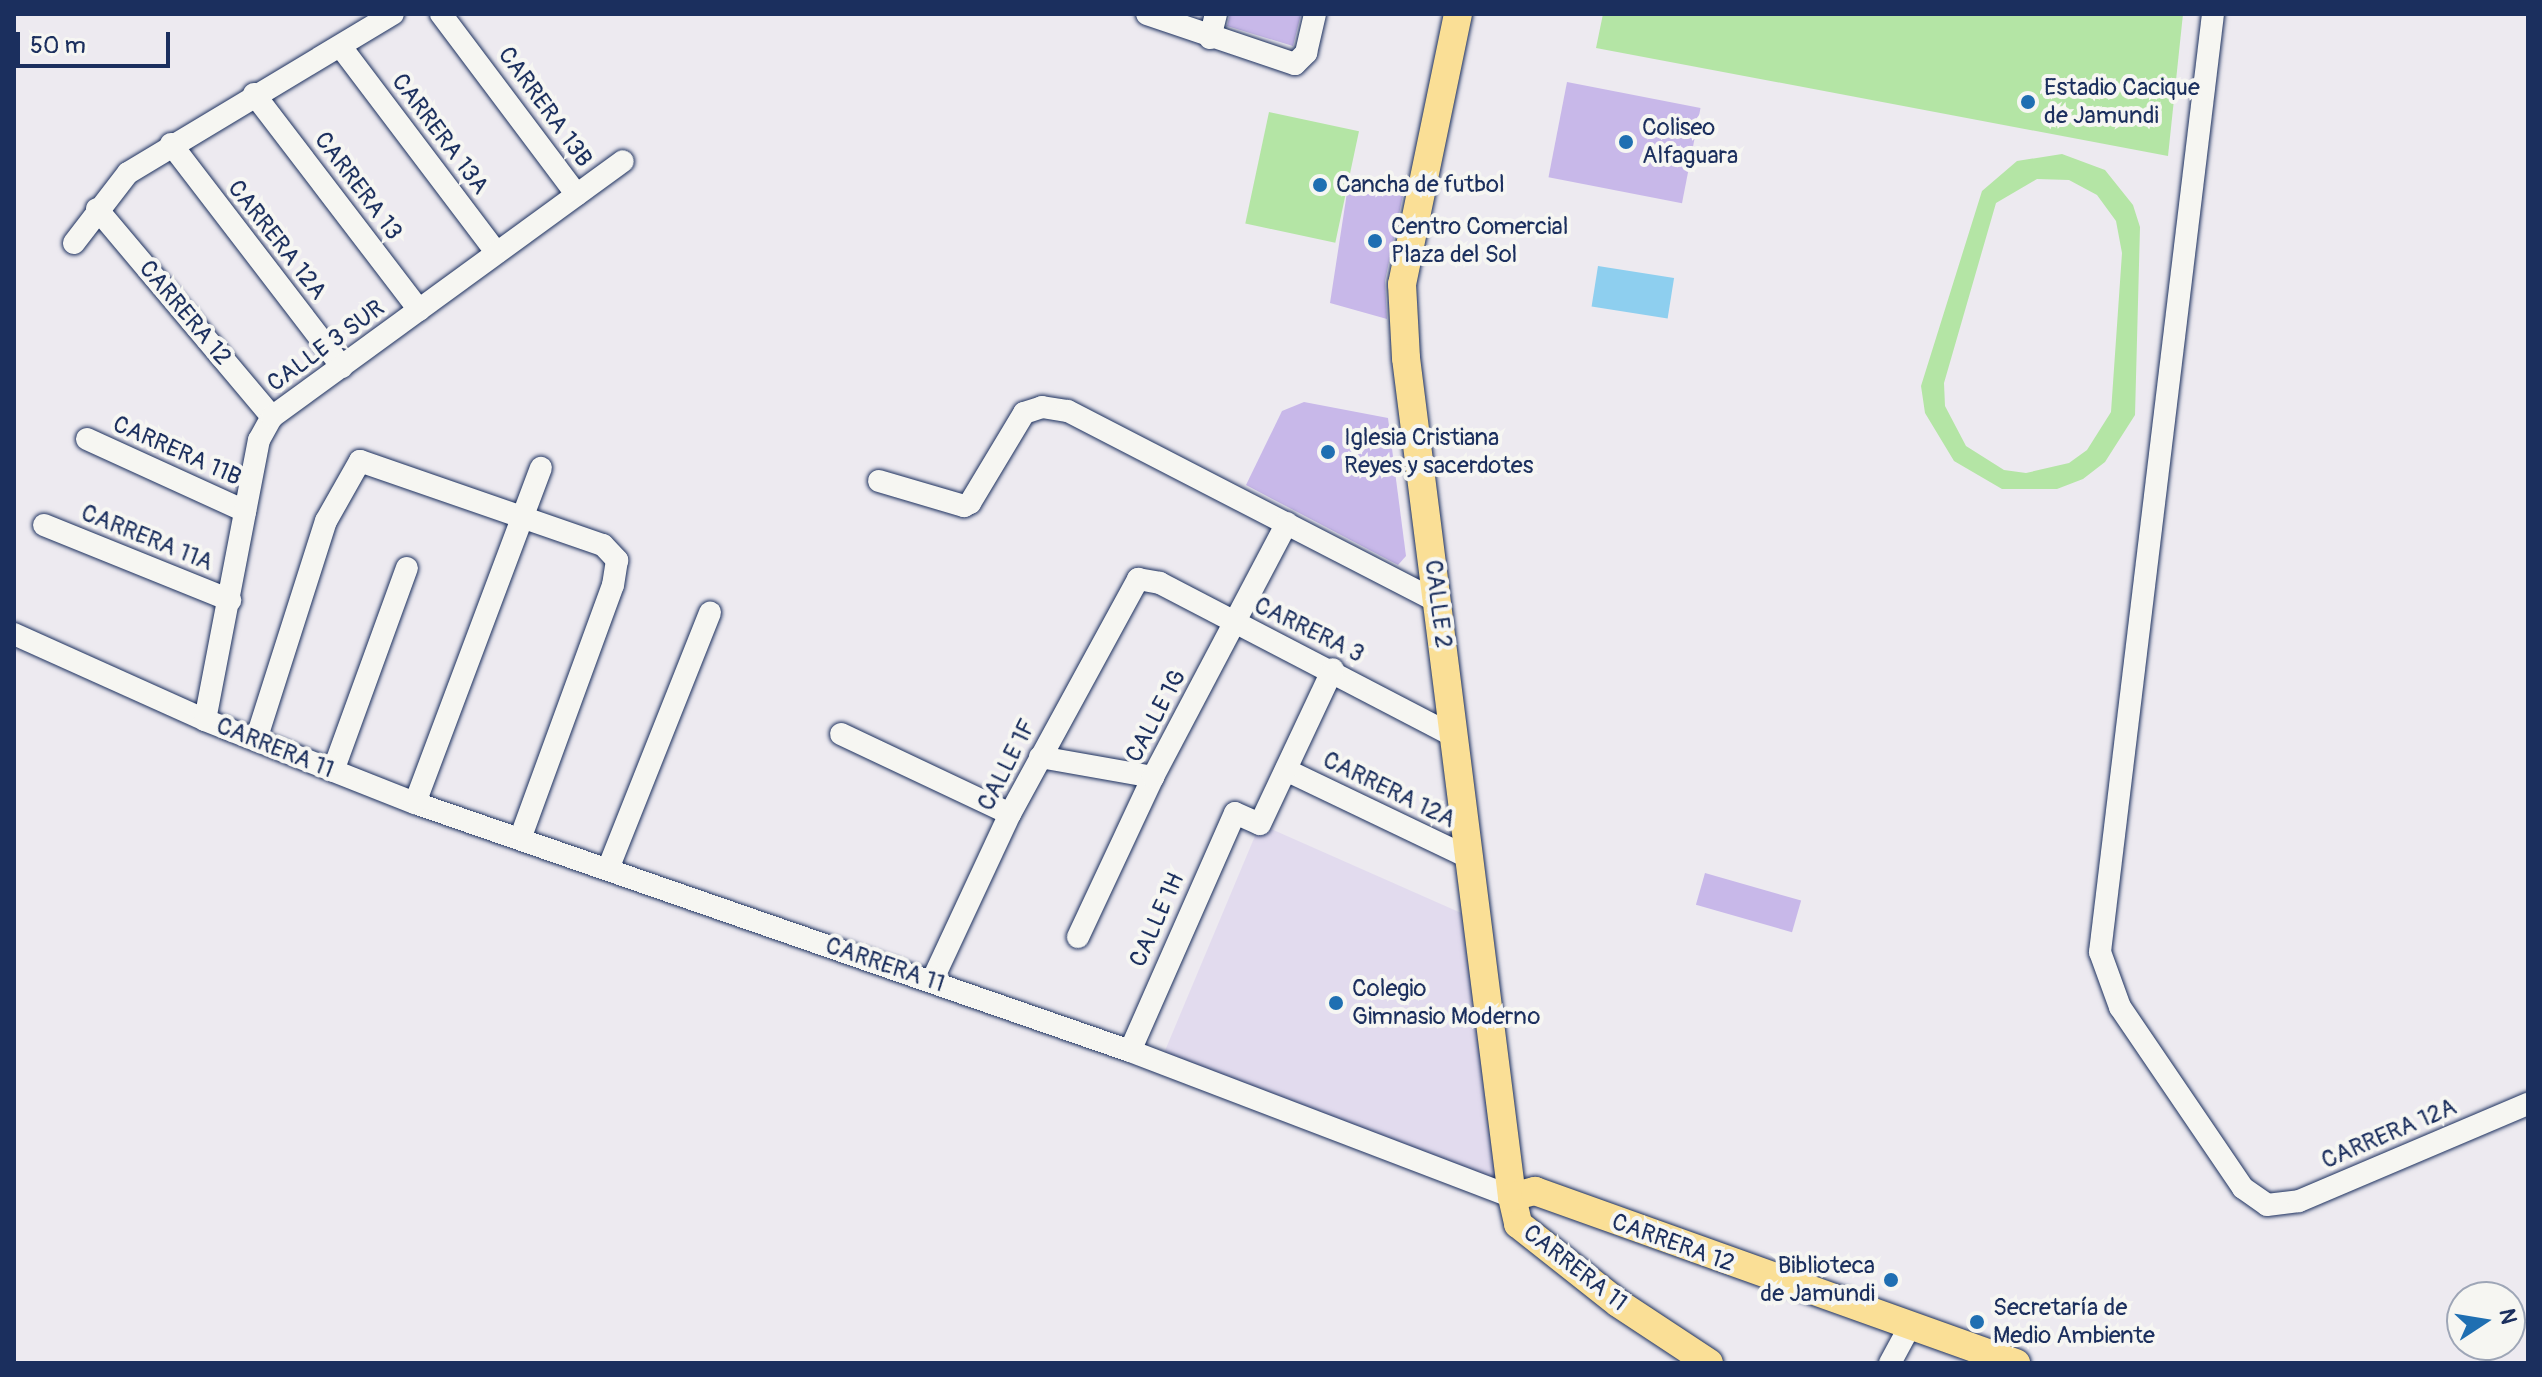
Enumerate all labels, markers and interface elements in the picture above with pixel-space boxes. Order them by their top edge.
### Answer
scale bar [20,16,174,66]
text: 50 m [30,31,86,60]
street label: CARRERA 13B [492,41,598,173]
street label: CARRERA 13A [385,68,495,200]
place label: Estadio Cacique de Jamundi [2044,74,2200,130]
marker: Estadio Cacique de Jamundi [2019,93,2037,111]
place label: Coliseo Alfaguara [1642,114,1738,170]
street label: CARRERA 13 [308,126,408,246]
marker: Coliseo Alfaguara [1617,133,1635,151]
place label: Cancha de futbol [1336,171,1505,199]
street label: CARRERA 12A [221,175,333,305]
marker: Cancha de futbol [1311,176,1329,194]
place label: Centro Comercial Plaza del Sol [1391,213,1568,269]
marker: Centro Comercial Plaza del Sol [1366,232,1384,250]
street label: CARRERA 12 [133,255,237,371]
street label: CALLE 3 SUR [262,294,390,398]
street label: CARRERA 11B [108,410,246,492]
place label: Iglesia Cristiana Reyes y sacerdotes [1344,424,1533,480]
marker: Iglesia Cristiana Reyes y sacerdotes [1319,443,1337,461]
street label: CARRERA 11A [77,498,217,578]
street label: CALLE 2 [1418,558,1458,650]
street label: CARRERA 3 [1249,591,1369,669]
street label: CALLE 1G [1120,665,1192,767]
street label: CARRERA 11 [212,711,338,785]
street label: CALLE 1F [972,714,1042,816]
street label: CARRERA 12A [1318,746,1460,834]
street label: CALLE 1H [1124,869,1190,971]
street label: CARRERA 11 [822,931,948,999]
place label: Colegio Gimnasio Moderno [1352,975,1540,1031]
marker: Colegio Gimnasio Moderno [1327,994,1345,1012]
street label: CARRERA 12A [2317,1093,2461,1175]
street label: CARRERA 12 [1608,1208,1738,1278]
street label: CARRERA 11 [1517,1218,1633,1318]
place label: Biblioteca de Jamundi [1760,1252,1875,1308]
marker: Biblioteca de Jamundi [1882,1271,1900,1289]
north arrow [2446,1281,2526,1361]
place label: Secretaría de Medio Ambiente [1993,1294,2155,1350]
text: N [2492,1306,2523,1327]
marker: Secretaría de Medio Ambiente [1968,1313,1986,1331]

